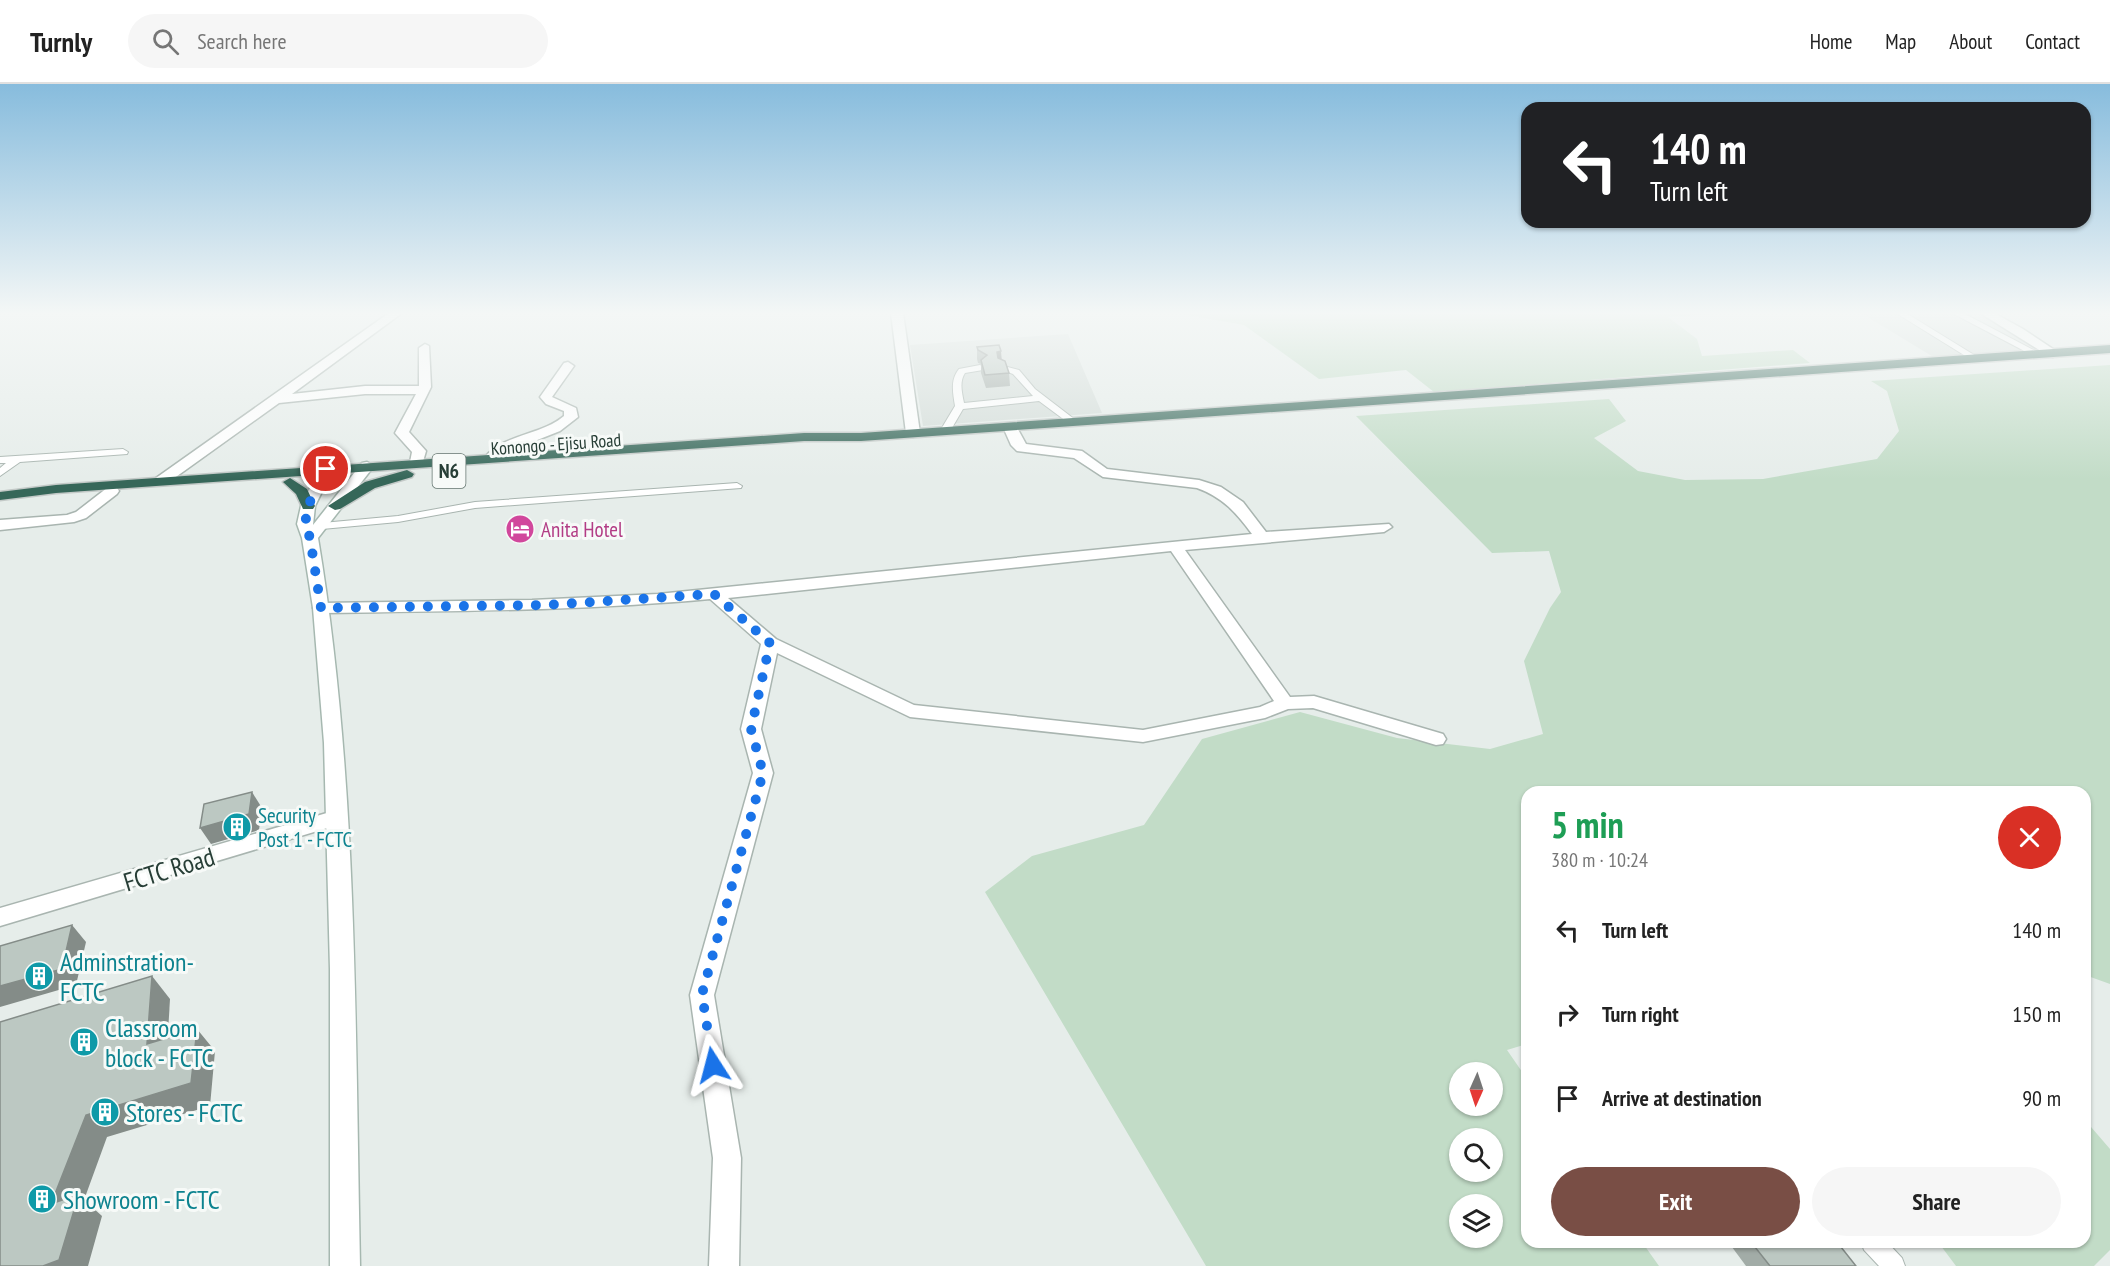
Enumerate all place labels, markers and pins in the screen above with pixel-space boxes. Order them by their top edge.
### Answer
pin [300,443,351,494]
hotel icon: Anita Hotel [504,513,536,545]
place label: Anita Hotel [541,516,623,543]
place label: Security Post 1 - FCTC [258,802,353,853]
building icon: Security Post 1 - FCTC [221,811,253,843]
place label: Adminstration- FCTC [60,945,194,1008]
building icon: Adminstration- FCTC [23,960,55,992]
place label: Classroom block - FCTC [105,1011,214,1074]
building icon: Classroom block - FCTC [68,1026,100,1058]
building icon: Stores - FCTC [89,1096,121,1128]
place label: Stores - FCTC [126,1096,243,1129]
building icon: Showroom - FCTC [26,1183,58,1215]
place label: Showroom - FCTC [63,1183,220,1216]

